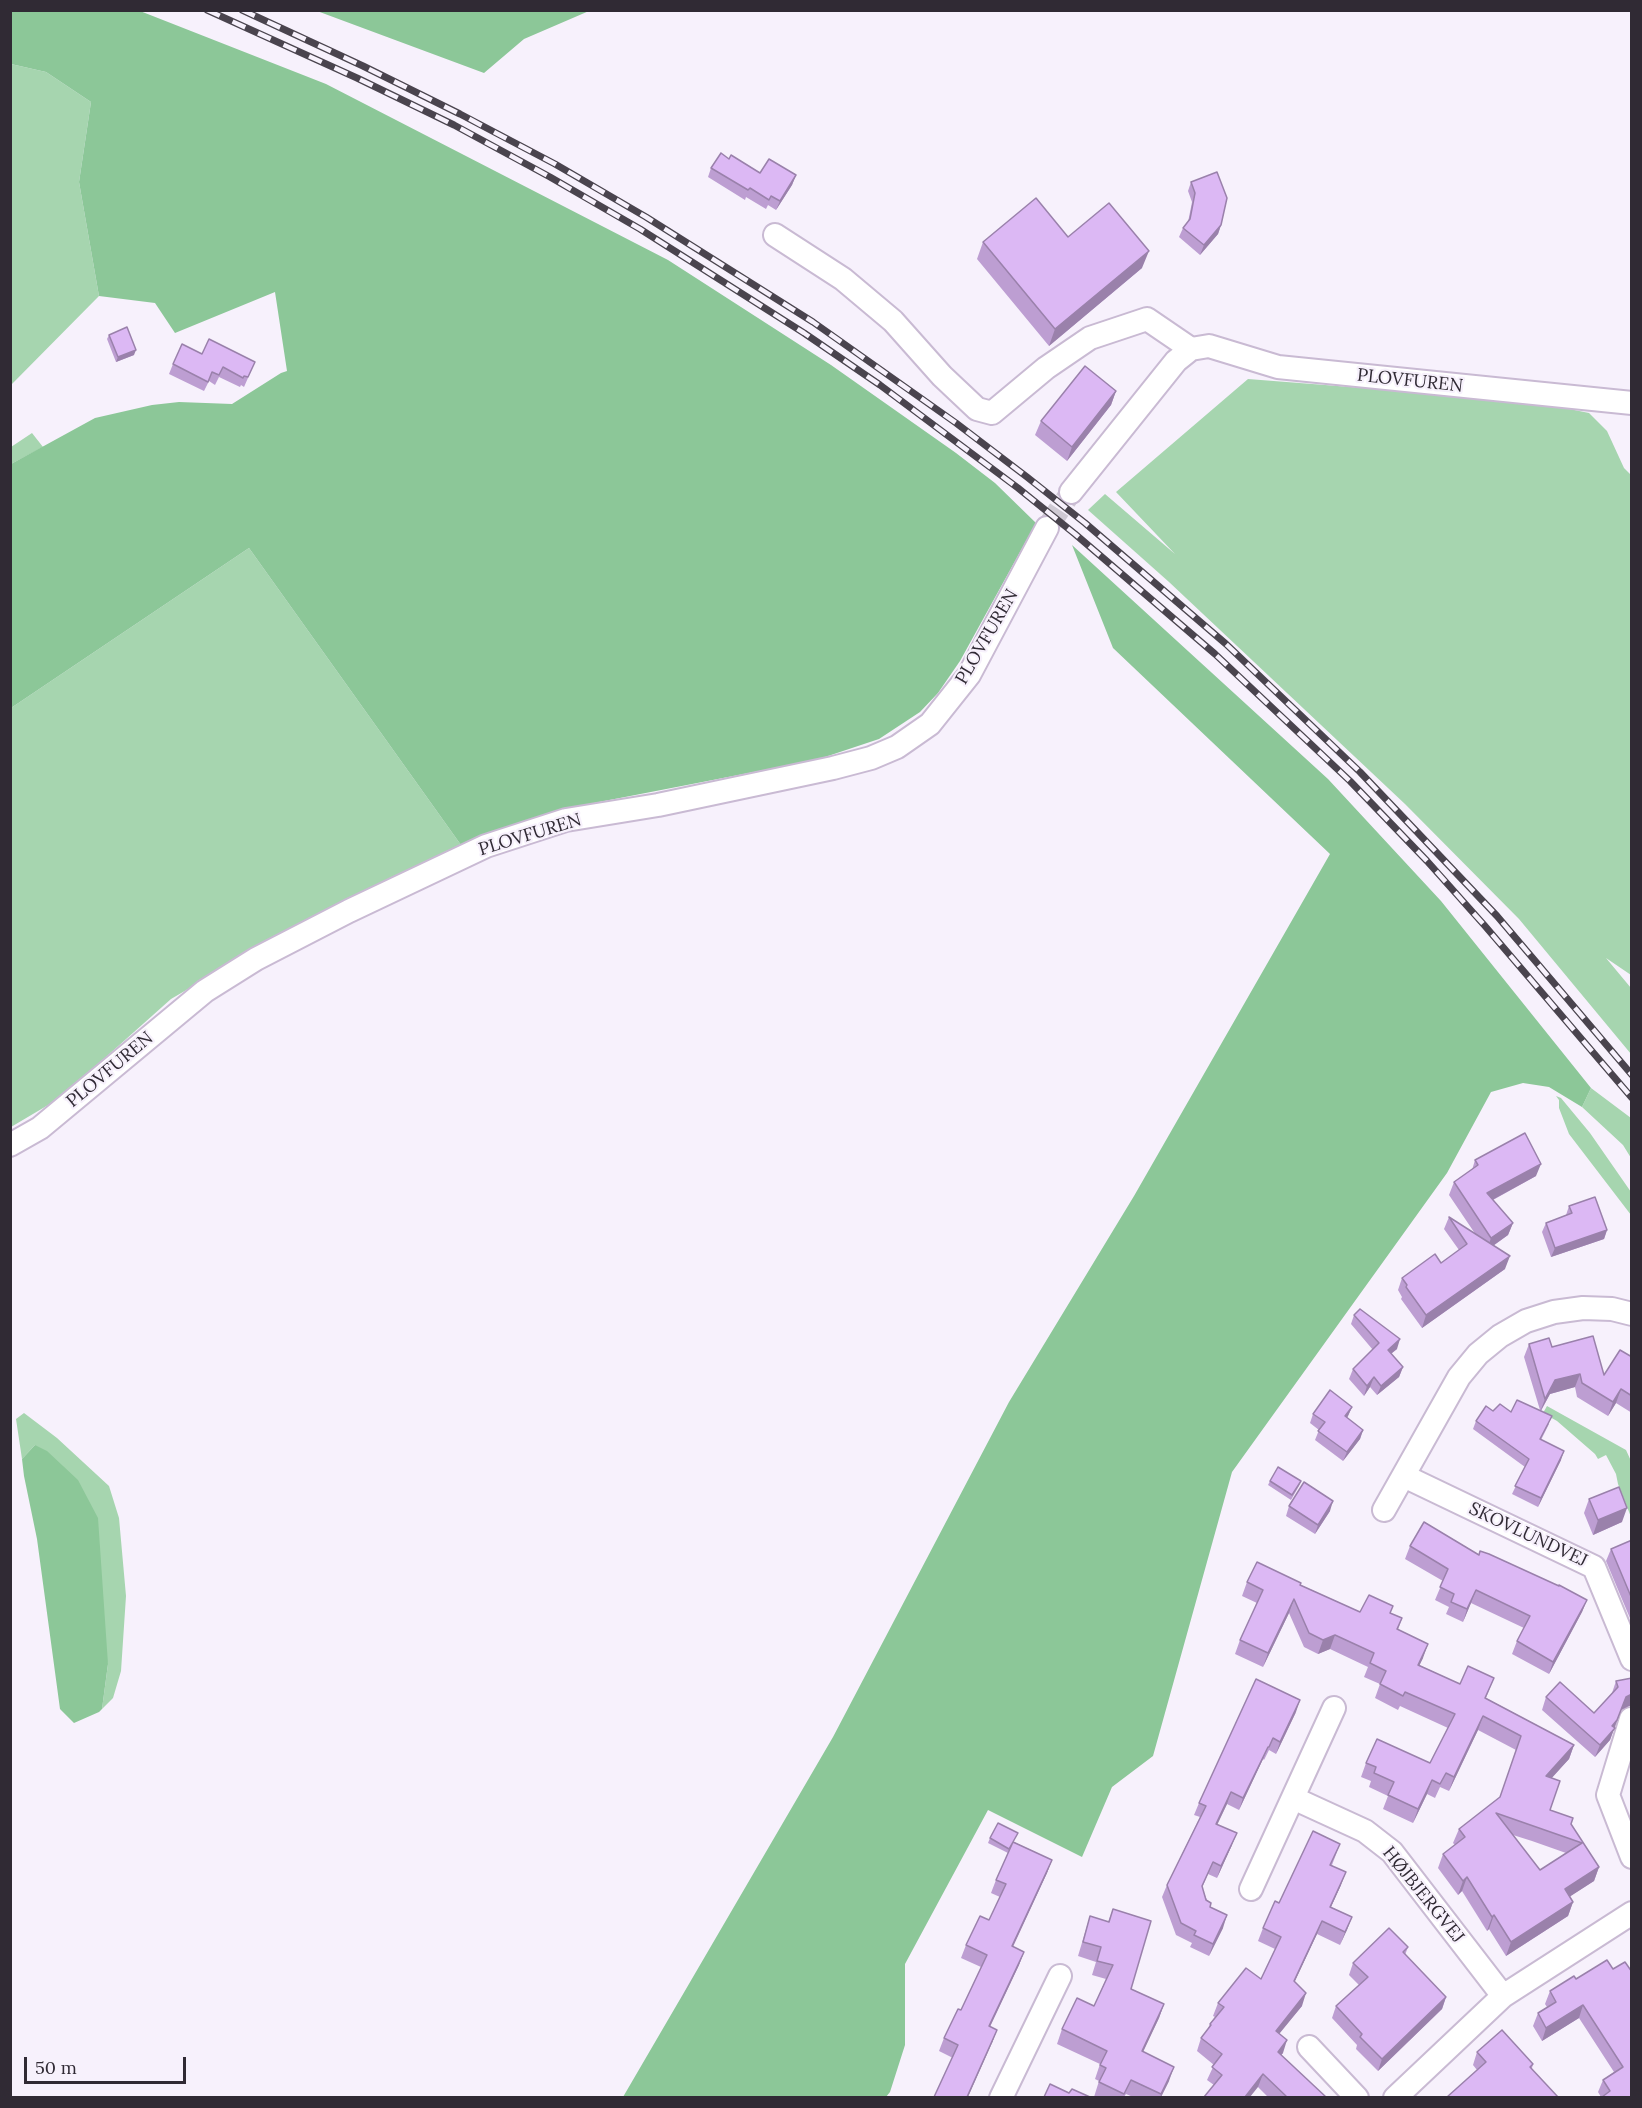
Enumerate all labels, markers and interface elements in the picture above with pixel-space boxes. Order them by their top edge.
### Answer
street label: PLOVFUREN [1356,365,1464,397]
street label: PLOVFUREN [951,586,1023,688]
street label: PLOVFUREN [476,809,584,861]
street label: PLOVFUREN [62,1028,158,1112]
street label: SKOVLUNDVEJ [1465,1498,1591,1572]
street label: HØJBJERGVEJ [1378,1842,1468,1948]
scale bar [27,2045,189,2083]
text: 50 m [35,2056,77,2079]

